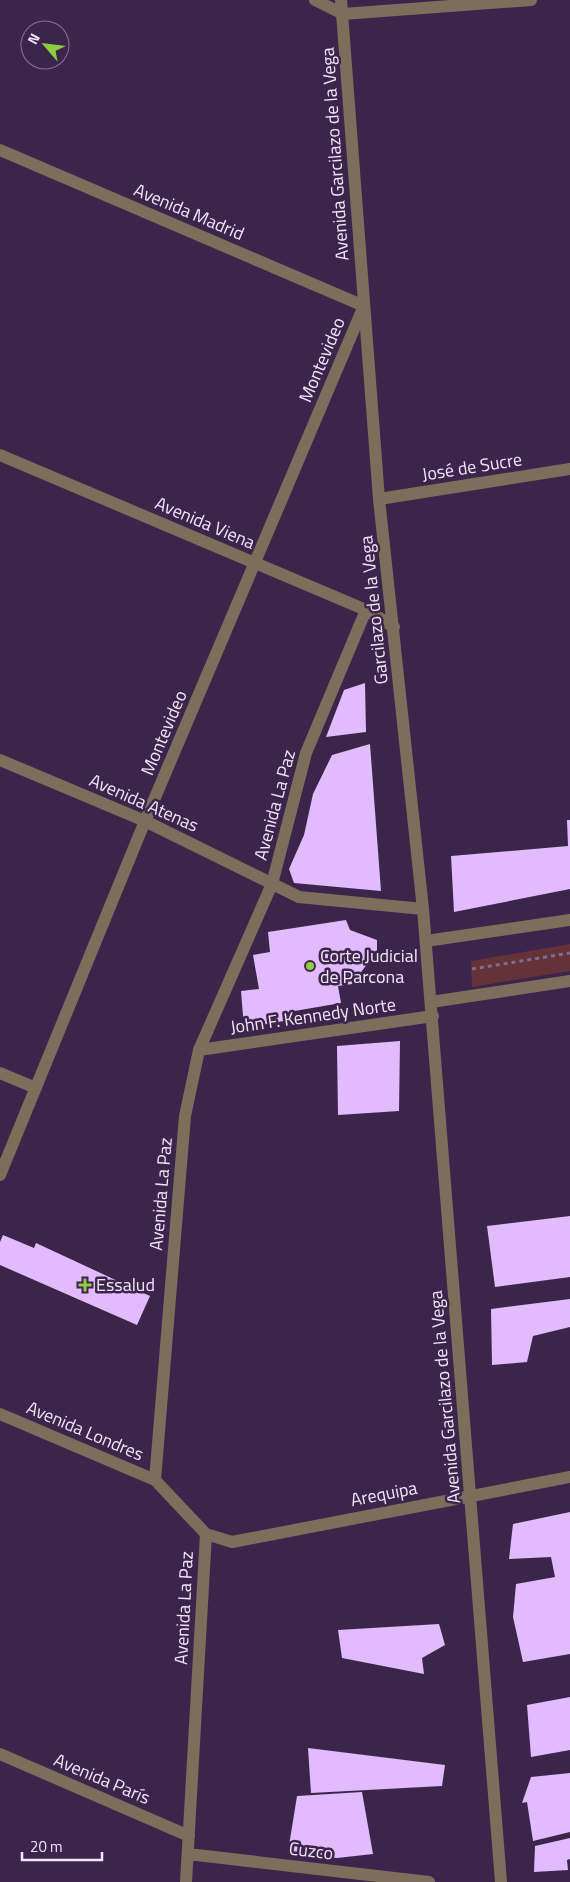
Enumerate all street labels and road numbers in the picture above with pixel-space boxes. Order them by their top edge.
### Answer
street label: Avenida Garcilazo de la Vega [314,46,355,262]
street label: Avenida Madrid [130,176,249,247]
street label: Montevideo [292,313,352,407]
street label: José de Sucre [420,445,524,488]
street label: Avenida Viena [151,489,259,556]
street label: Garcilazo de la Vega [352,534,395,686]
street label: Montevideo [134,686,194,780]
street label: Avenida La Paz [247,747,302,863]
street label: Avenida Atenas [85,766,203,839]
street label: John F. Kennedy Norte [228,991,397,1040]
street label: Avenida La Paz [142,1136,179,1252]
street label: Avenida Garcilazo de la Vega [422,1289,467,1505]
street label: Avenida Londres [22,1394,148,1467]
street label: Arequipa [348,1474,420,1513]
street label: Avenida La Paz [167,1551,200,1665]
street label: Avenida París [50,1746,155,1811]
street label: Cuzco [287,1834,335,1867]

